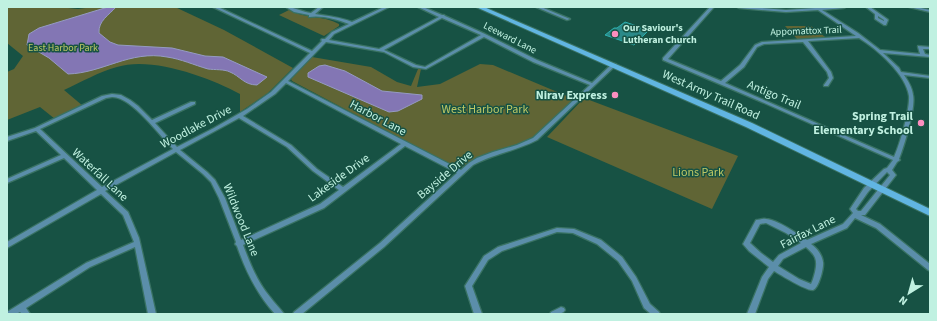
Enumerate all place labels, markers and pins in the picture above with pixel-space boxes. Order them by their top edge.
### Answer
place label: Our Saviour's Lutheran Church [623,21,697,47]
marker: Our Saviour's Lutheran Church [610,29,620,39]
place label: Nirav Express [536,87,607,104]
marker: Nirav Express [610,90,620,100]
place label: Spring Trail Elementary School [813,108,914,139]
marker: Spring Trail Elementary School [916,118,926,128]

